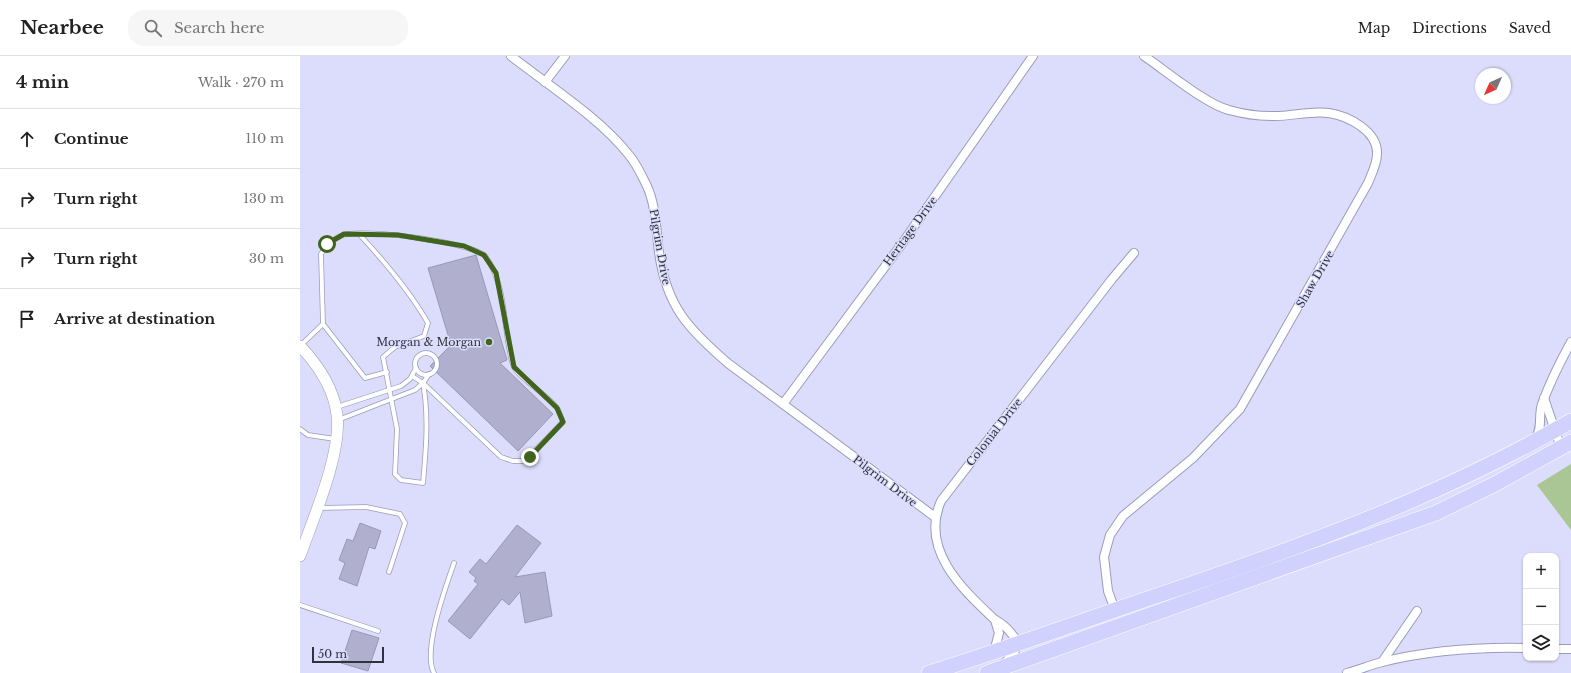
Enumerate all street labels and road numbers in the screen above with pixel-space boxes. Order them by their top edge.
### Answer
street label: Heritage Drive [880,193,940,269]
street label: Pilgrim Drive [646,208,674,286]
street label: Shaw Drive [1293,248,1337,310]
street label: Colonial Drive [963,395,1025,469]
street label: Pilgrim Drive [850,452,920,510]

